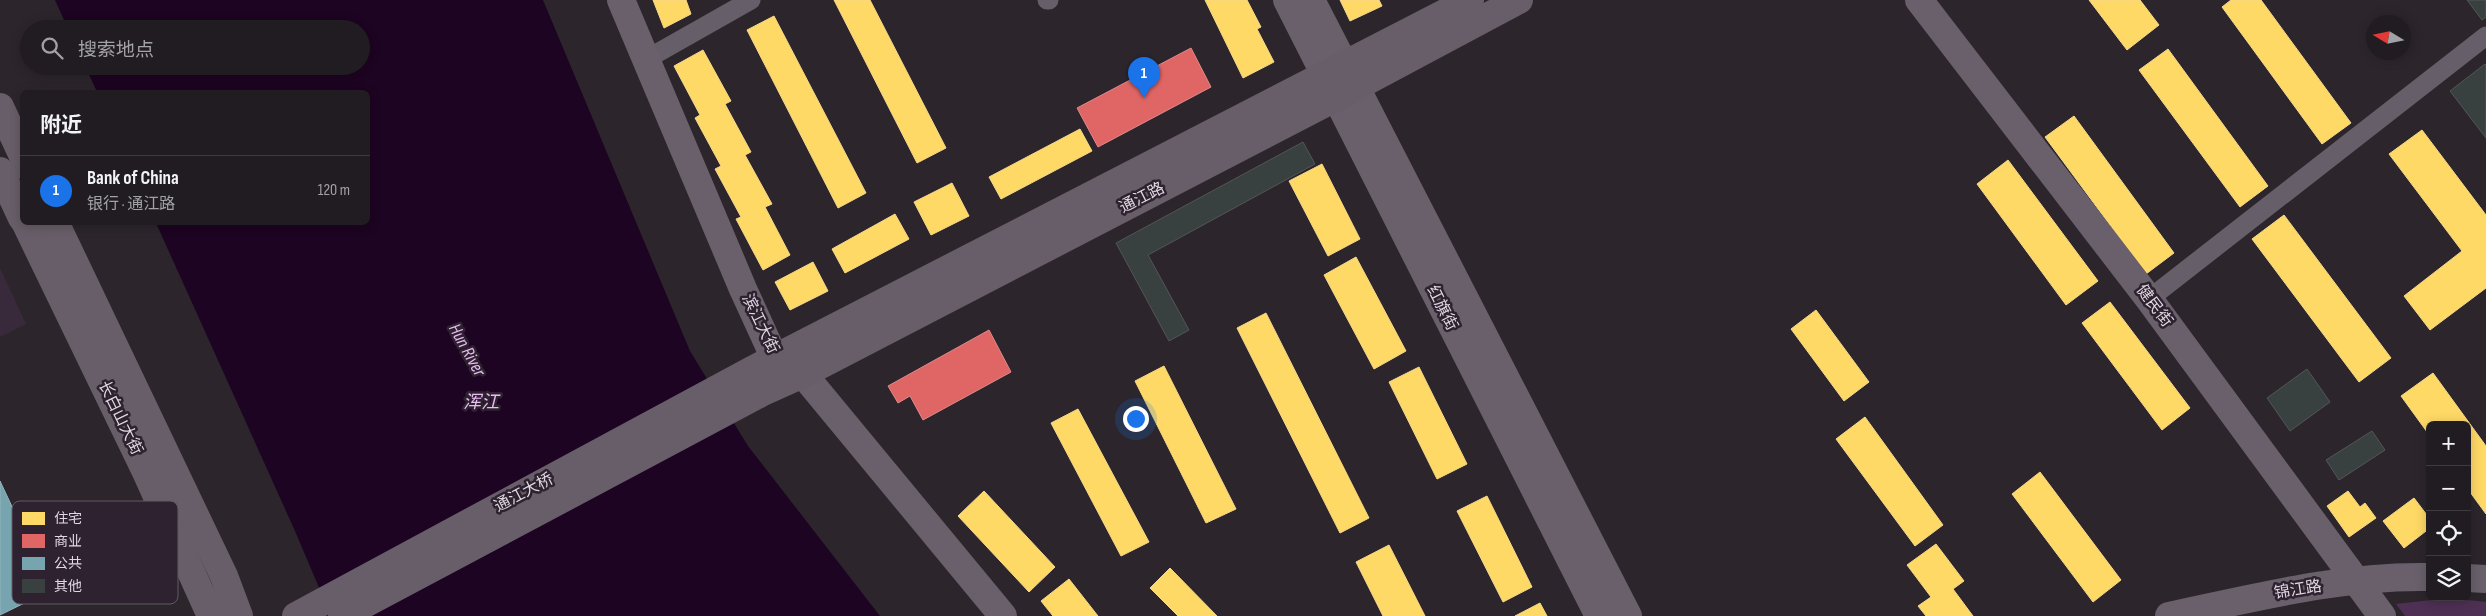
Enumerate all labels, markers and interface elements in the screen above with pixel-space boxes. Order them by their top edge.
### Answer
north arrow [2366,15,2411,60]
search box [20,20,370,75]
icon: search [38,34,66,62]
text: 搜索地点 [78,39,154,62]
pin: 1 [1128,57,1160,98]
text: 附近 [40,113,82,138]
text: Bank of China [87,167,179,190]
street label: 通江路 [1116,179,1168,217]
text: 1 [53,181,59,200]
text: 120 m [318,181,350,200]
text: 银行 · 通江路 [87,195,175,214]
street label: 健民街 [2132,281,2176,331]
street label: 红旗街 [1423,282,1461,334]
street label: 滨江大街 [737,291,783,357]
water label: Hun River [444,320,490,381]
street label: 长白山大街 [94,378,146,458]
water label: 浑江 [463,392,501,413]
your location [1123,406,1149,432]
map controls [2426,421,2471,601]
button: + [2426,421,2471,466]
button: − [2426,466,2471,511]
street label: 通江大桥 [491,470,557,516]
legend [12,501,178,604]
text: 住宅 [54,510,82,527]
button: locate [2426,511,2471,556]
text: 商业 [54,533,82,550]
text: 公共 [54,555,82,572]
button: layers [2426,556,2471,601]
street label: 锦江路 [2273,577,2323,603]
text: 其他 [54,578,82,595]

